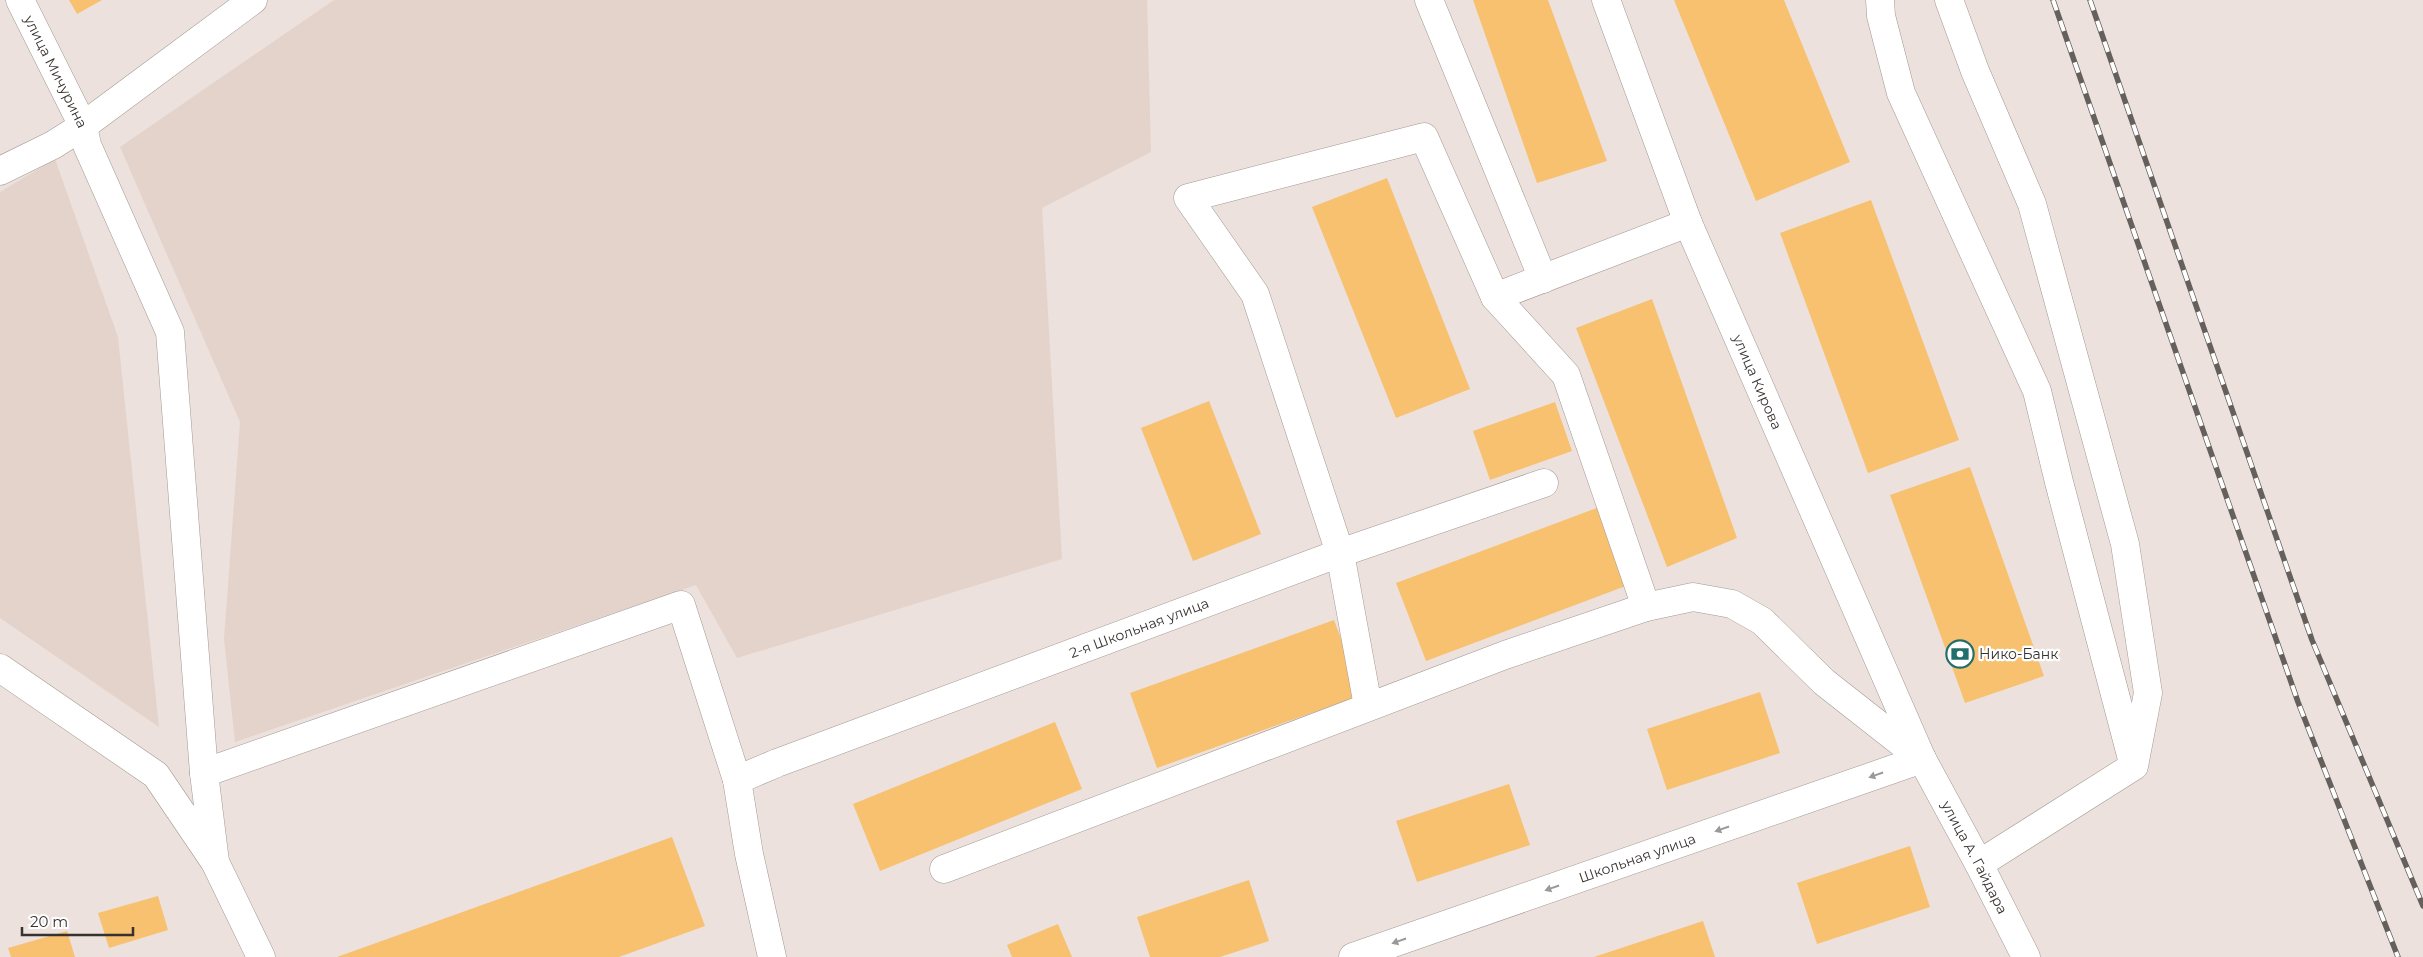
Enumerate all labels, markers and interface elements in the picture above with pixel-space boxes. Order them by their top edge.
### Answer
street label: улица Мичурина [20,11,91,131]
street label: улица Кирова [1728,331,1786,432]
street label: 2-я Школьная улица [1067,594,1211,662]
bank icon: Нико-Банк [1945,639,1975,669]
place label: Нико-Банк [1979,645,2058,663]
one-way arrow [1868,771,1883,779]
street label: улица А. Гайдара [1937,797,2012,917]
one-way arrow [1715,825,1730,833]
street label: Школьная улица [1577,829,1698,887]
one-way arrow [1545,885,1560,892]
scale bar [22,904,134,936]
text: 20 m [30,912,68,931]
one-way arrow [1391,937,1406,945]

